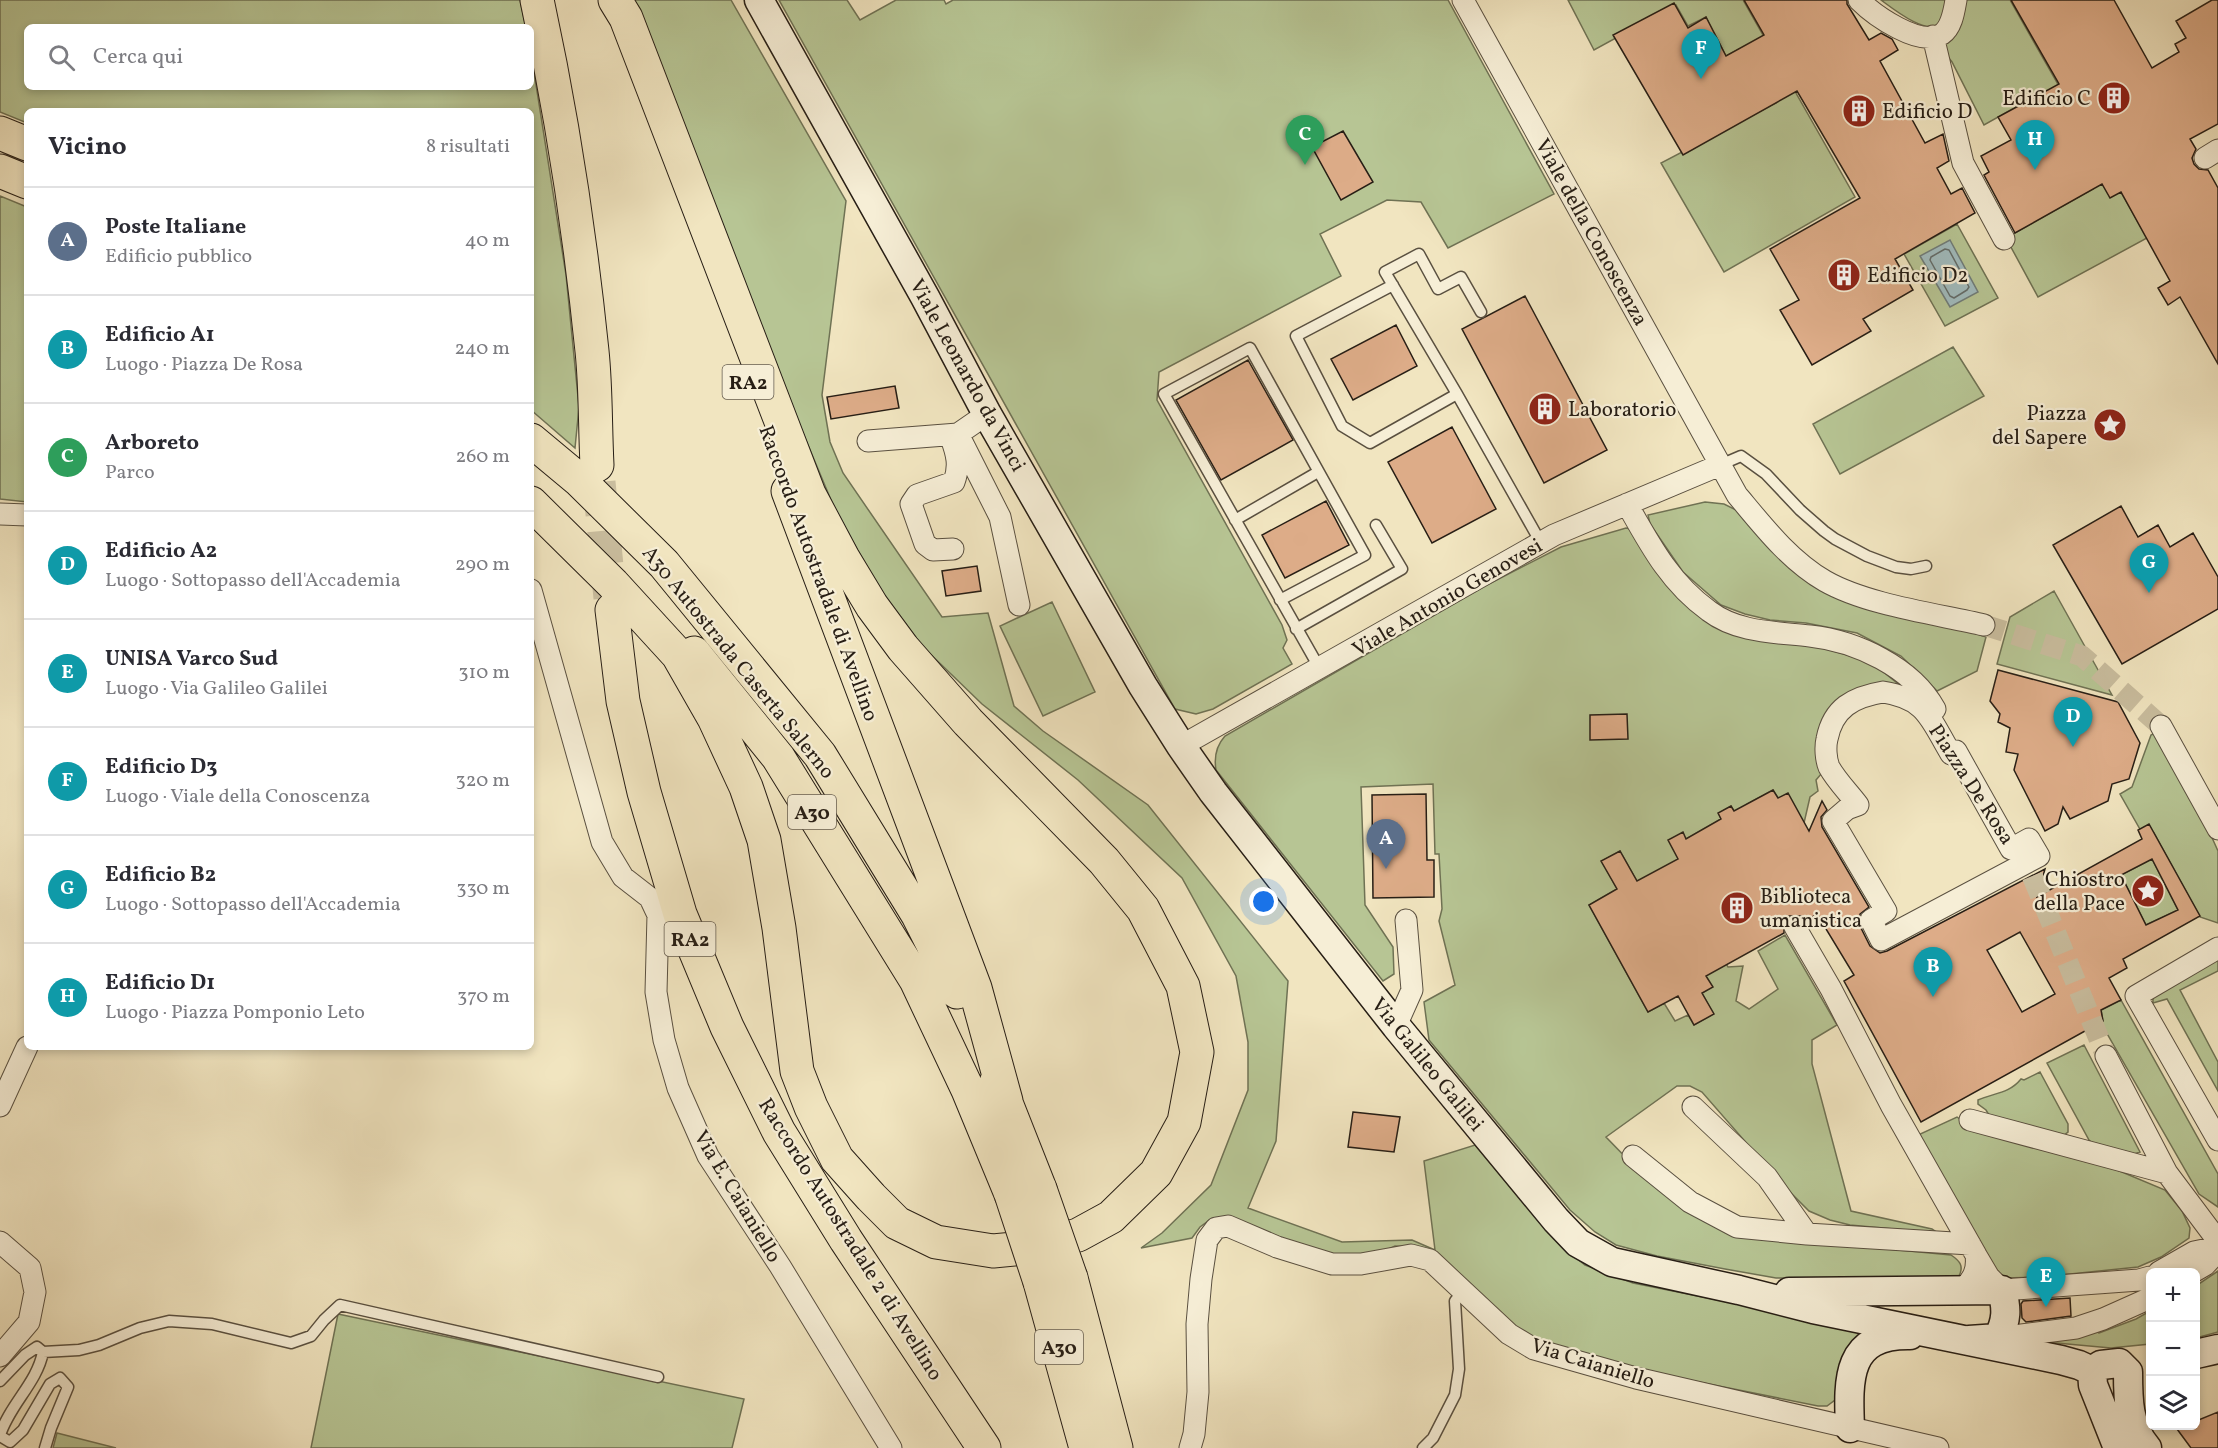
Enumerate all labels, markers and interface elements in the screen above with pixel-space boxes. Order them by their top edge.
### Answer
search box [24,24,534,90]
pin: F [1682,29,1720,79]
icon: search [45,41,78,74]
text: Cerca qui [93,42,183,73]
building icon: Edificio C [2096,80,2132,116]
place label: Edificio C [2002,85,2091,114]
building icon: Edificio D [1841,93,1877,129]
place label: Edificio D [1882,98,1972,127]
pin: C [1286,116,1324,165]
pin: H [2016,120,2054,170]
text: Vicino [48,129,127,165]
text: 8 risultati [426,133,510,161]
street label: Viale della Conoscenza [1527,134,1654,332]
text: Poste Italiane [105,212,246,243]
text: A [60,227,75,255]
text: 40 m [465,227,510,255]
text: Edificio pubblico [105,243,252,271]
building icon: Edificio D2 [1826,257,1862,293]
place label: Edificio D2 [1867,262,1969,291]
street label: Viale Leonardo da Vinci [902,274,1032,477]
text: Edificio A1 [105,320,215,351]
text: B [61,335,74,363]
text: 240 m [455,335,510,363]
text: Luogo · Piazza De Rosa [105,351,303,379]
road number: RA2 [722,365,774,399]
building icon: Laboratorio [1527,391,1563,427]
place label: Laboratorio [1568,396,1676,425]
place label: Piazza del Sapere [1992,400,2087,453]
place icon: Piazza del Sapere [2092,407,2128,443]
street label: Raccordo Autostradale di Avellino [750,421,885,726]
text: Arboreto [105,428,199,459]
text: C [61,443,74,471]
text: 260 m [455,443,510,471]
text: Parco [105,459,155,487]
street label: Viale Antonio Genovesi [1347,532,1548,665]
text: Edificio A2 [105,536,217,567]
street label: A30 Autostrada Caserta Salerno [635,540,841,786]
pin: G [2130,544,2168,593]
text: D [60,551,75,579]
text: 290 m [455,551,510,579]
text: Luogo · Sottopasso dell'Accademia [105,567,401,595]
text: UNISA Varco Sud [105,644,278,675]
text: E [61,659,74,687]
text: 310 m [458,659,510,687]
text: Luogo · Via Galileo Galilei [105,675,328,703]
pin: D [2054,698,2092,747]
street label: Piazza De Rosa [1921,719,2021,851]
text: Edificio D3 [105,752,217,783]
text: F [62,767,73,795]
text: 320 m [455,767,510,795]
text: Luogo · Viale della Conoscenza [105,783,370,811]
road number: A30 [788,795,836,829]
pin: A [1366,820,1406,869]
text: Edificio B2 [105,860,216,891]
place label: Chiostro della Pace [2034,866,2125,919]
place icon: Chiostro della Pace [2130,873,2166,909]
text: G [60,875,75,903]
text: 330 m [456,875,510,903]
place label: Biblioteca umanistica [1760,883,1862,936]
your location [1249,887,1278,916]
building icon: Biblioteca umanistica [1719,890,1755,926]
text: Luogo · Sottopasso dell'Accademia [105,891,401,919]
road number: RA2 [664,922,716,956]
pin: B [1914,948,1952,997]
text: Edificio D1 [105,968,215,999]
text: H [60,983,75,1011]
text: 370 m [457,983,510,1011]
street label: Via Galileo Galilei [1364,992,1490,1138]
text: Luogo · Piazza Pomponio Leto [105,999,365,1027]
street label: Raccordo Autostradale 2 di Avellino [750,1093,949,1387]
street label: Via E. Caianiello [686,1125,788,1268]
pin: E [2026,1258,2066,1307]
map controls [2146,1268,2200,1430]
button: + [2146,1268,2200,1322]
button: − [2146,1322,2200,1376]
road number: A30 [1035,1330,1083,1364]
street label: Via Caianiello [1527,1332,1658,1397]
button: layers [2146,1376,2200,1430]

